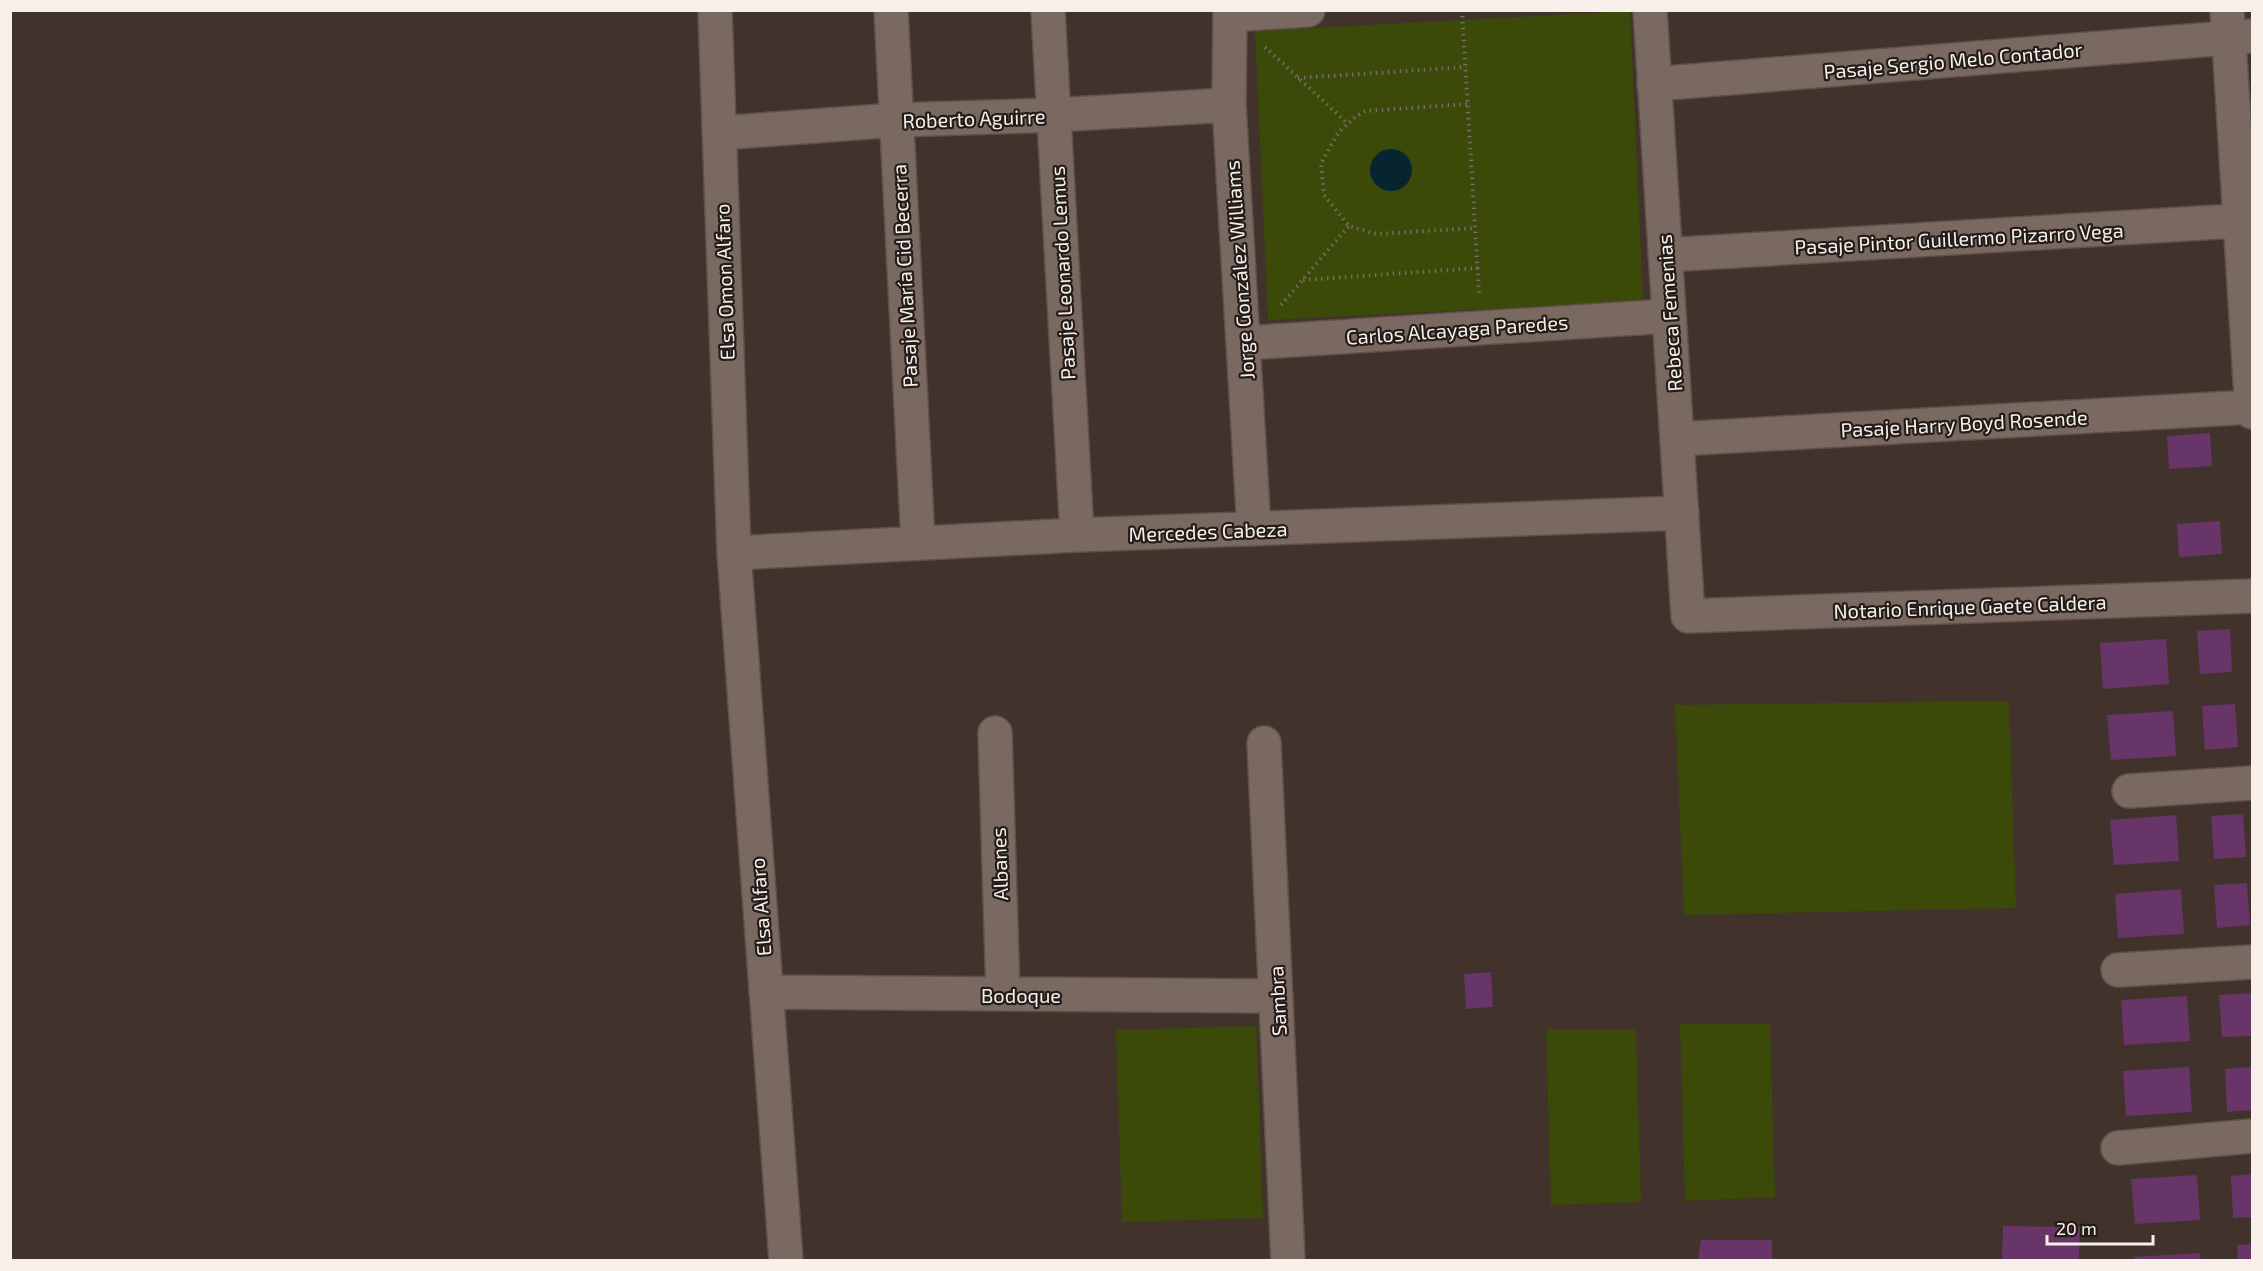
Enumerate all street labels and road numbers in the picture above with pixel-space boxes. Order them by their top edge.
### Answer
street label: Pasaje Sergio Melo Contador [1823,37,2083,83]
street label: Roberto Aguirre [902,104,1046,132]
street label: Jorge González Williams [1219,160,1259,380]
street label: Pasaje María Cid Becerra [886,164,922,388]
street label: Pasaje Leonardo Lemus [1044,165,1080,381]
street label: Elsa Omon Alfaro [709,203,739,361]
street label: Pasaje Pintor Guillermo Pizarro Vega [1794,217,2124,259]
street label: Rebeca Femenias [1652,234,1686,392]
street label: Carlos Alcayaga Paredes [1345,309,1569,349]
street label: Pasaje Harry Boyd Rosende [1840,405,2088,441]
street label: Mercedes Cabeza [1128,516,1288,546]
street label: Notario Enrique Gaete Caldera [1833,589,2107,623]
street label: Albanes [986,827,1012,901]
street label: Elsa Alfaro [745,857,775,957]
street label: Sambra [1263,965,1291,1037]
street label: Bodoque [981,983,1061,1007]

